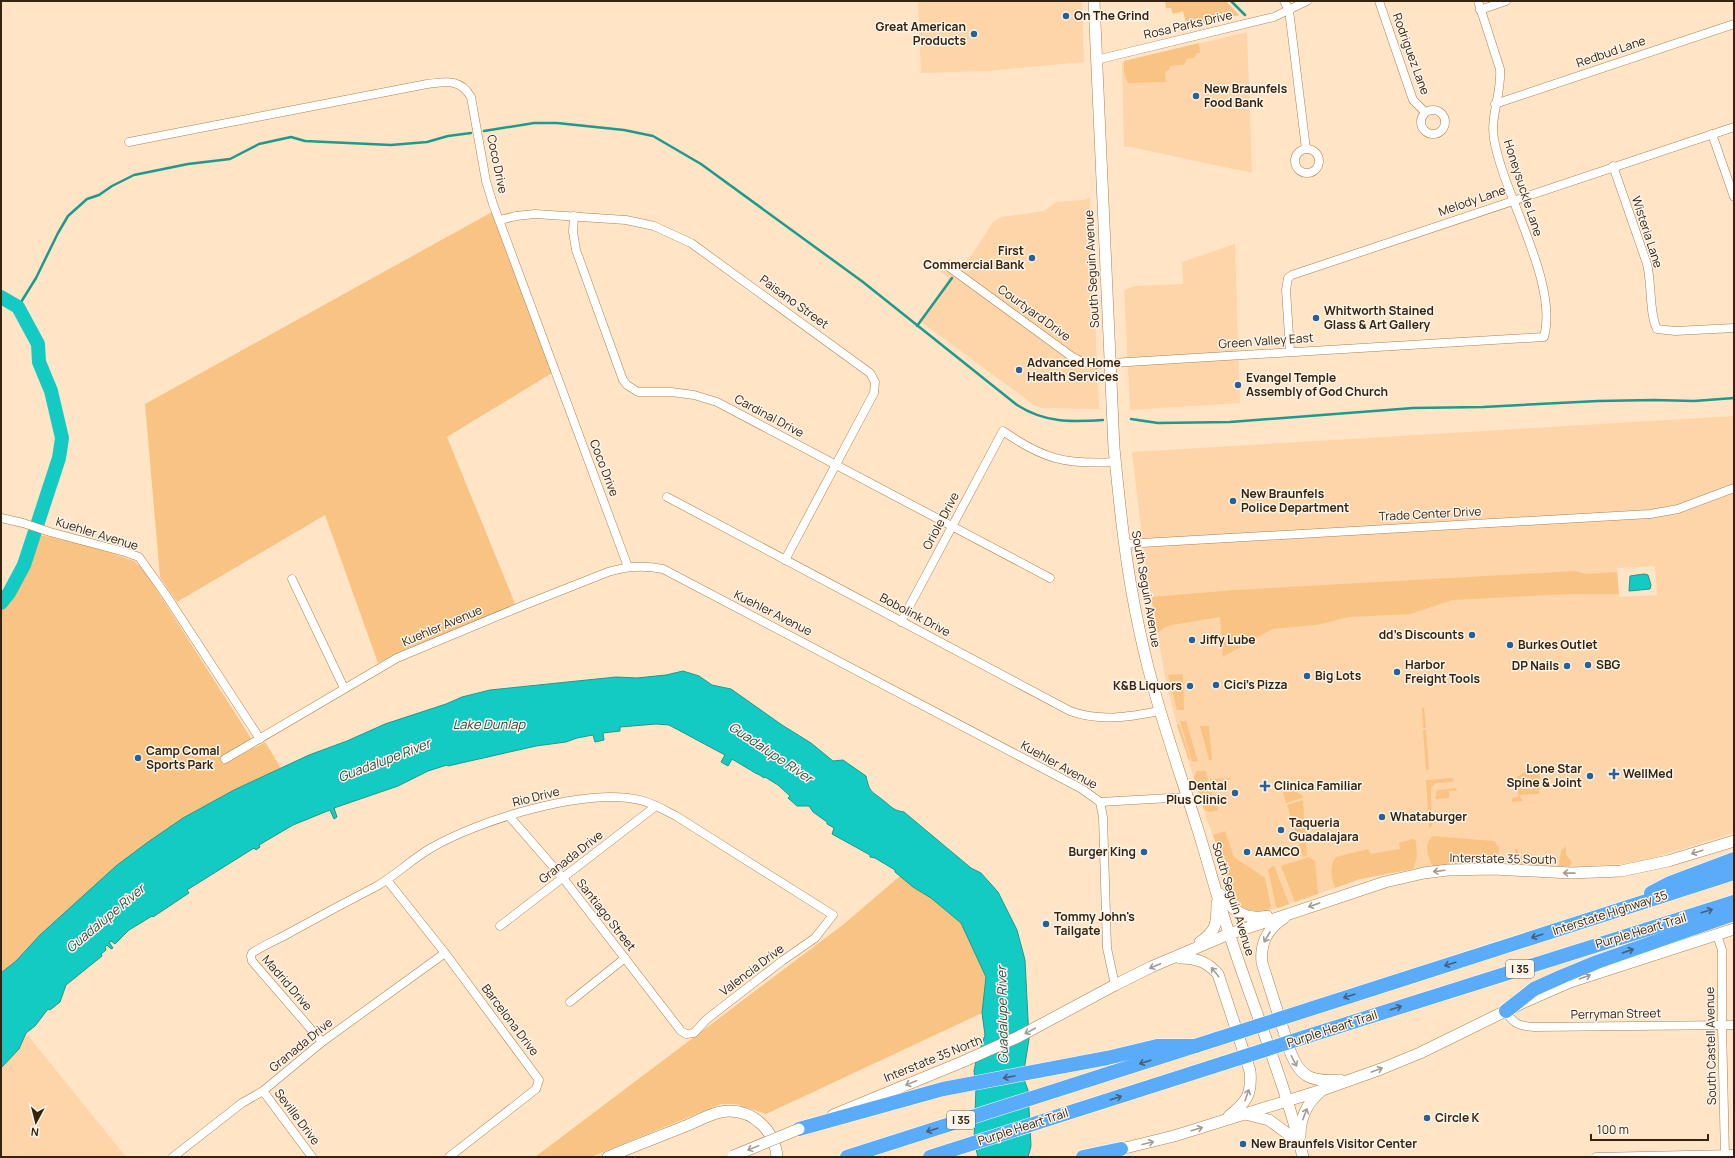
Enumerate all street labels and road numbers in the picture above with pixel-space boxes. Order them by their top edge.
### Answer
street label: Rosa Parks Drive [1142,6,1234,43]
street label: Rodriguez Lane [1389,11,1434,97]
street label: Redbud Lane [1574,32,1648,71]
street label: Coco Drive [483,133,512,195]
street label: Honeysuckle Lane [1500,137,1547,238]
street label: Melody Lane [1436,181,1508,220]
street label: Wisteria Lane [1628,194,1667,270]
street label: South Seguin Avenue [1080,210,1103,328]
street label: Paisano Street [756,271,832,332]
street label: Courtyard Drive [994,280,1074,345]
street label: Green Valley East [1218,329,1314,352]
street label: Cardinal Drive [731,390,807,441]
street label: Coco Drive [586,437,623,499]
street label: Oriole Drive [918,489,963,553]
street label: Trade Center Drive [1378,502,1482,525]
street label: Kuehler Avenue [54,513,141,554]
street label: South Seguin Avenue [1128,529,1165,649]
street label: Kuehler Avenue [731,586,815,640]
street label: Bobolink Drive [877,589,954,640]
street label: Kuehler Avenue [399,601,485,650]
street label: Kuehler Avenue [1018,736,1101,793]
street label: Rio Drive [511,782,561,811]
street label: Granada Drive [535,826,606,887]
street label: South Seguin Avenue [1208,840,1259,958]
street label: Interstate 35 South [1449,849,1557,868]
street label: Santiago Street [573,875,640,954]
street label: Interstate Highway 35 [1550,886,1670,939]
street label: Purple Heart Trail [1593,909,1688,952]
street label: Valencia Drive [716,940,787,999]
street label: Madrid Drive [258,951,316,1014]
road number: I 35 [1506,960,1534,978]
street label: Barcelona Drive [478,980,543,1059]
street label: South Castell Avenue [1701,987,1720,1105]
street label: Perryman Street [1570,1004,1662,1023]
street label: Purple Heart Trail [1284,1006,1379,1051]
street label: Granada Drive [265,1014,336,1076]
street label: Interstate 35 North [881,1031,985,1086]
street label: Seville Drive [271,1085,324,1148]
street label: Purple Heart Trail [975,1104,1070,1149]
road number: I 35 [947,1111,975,1129]

